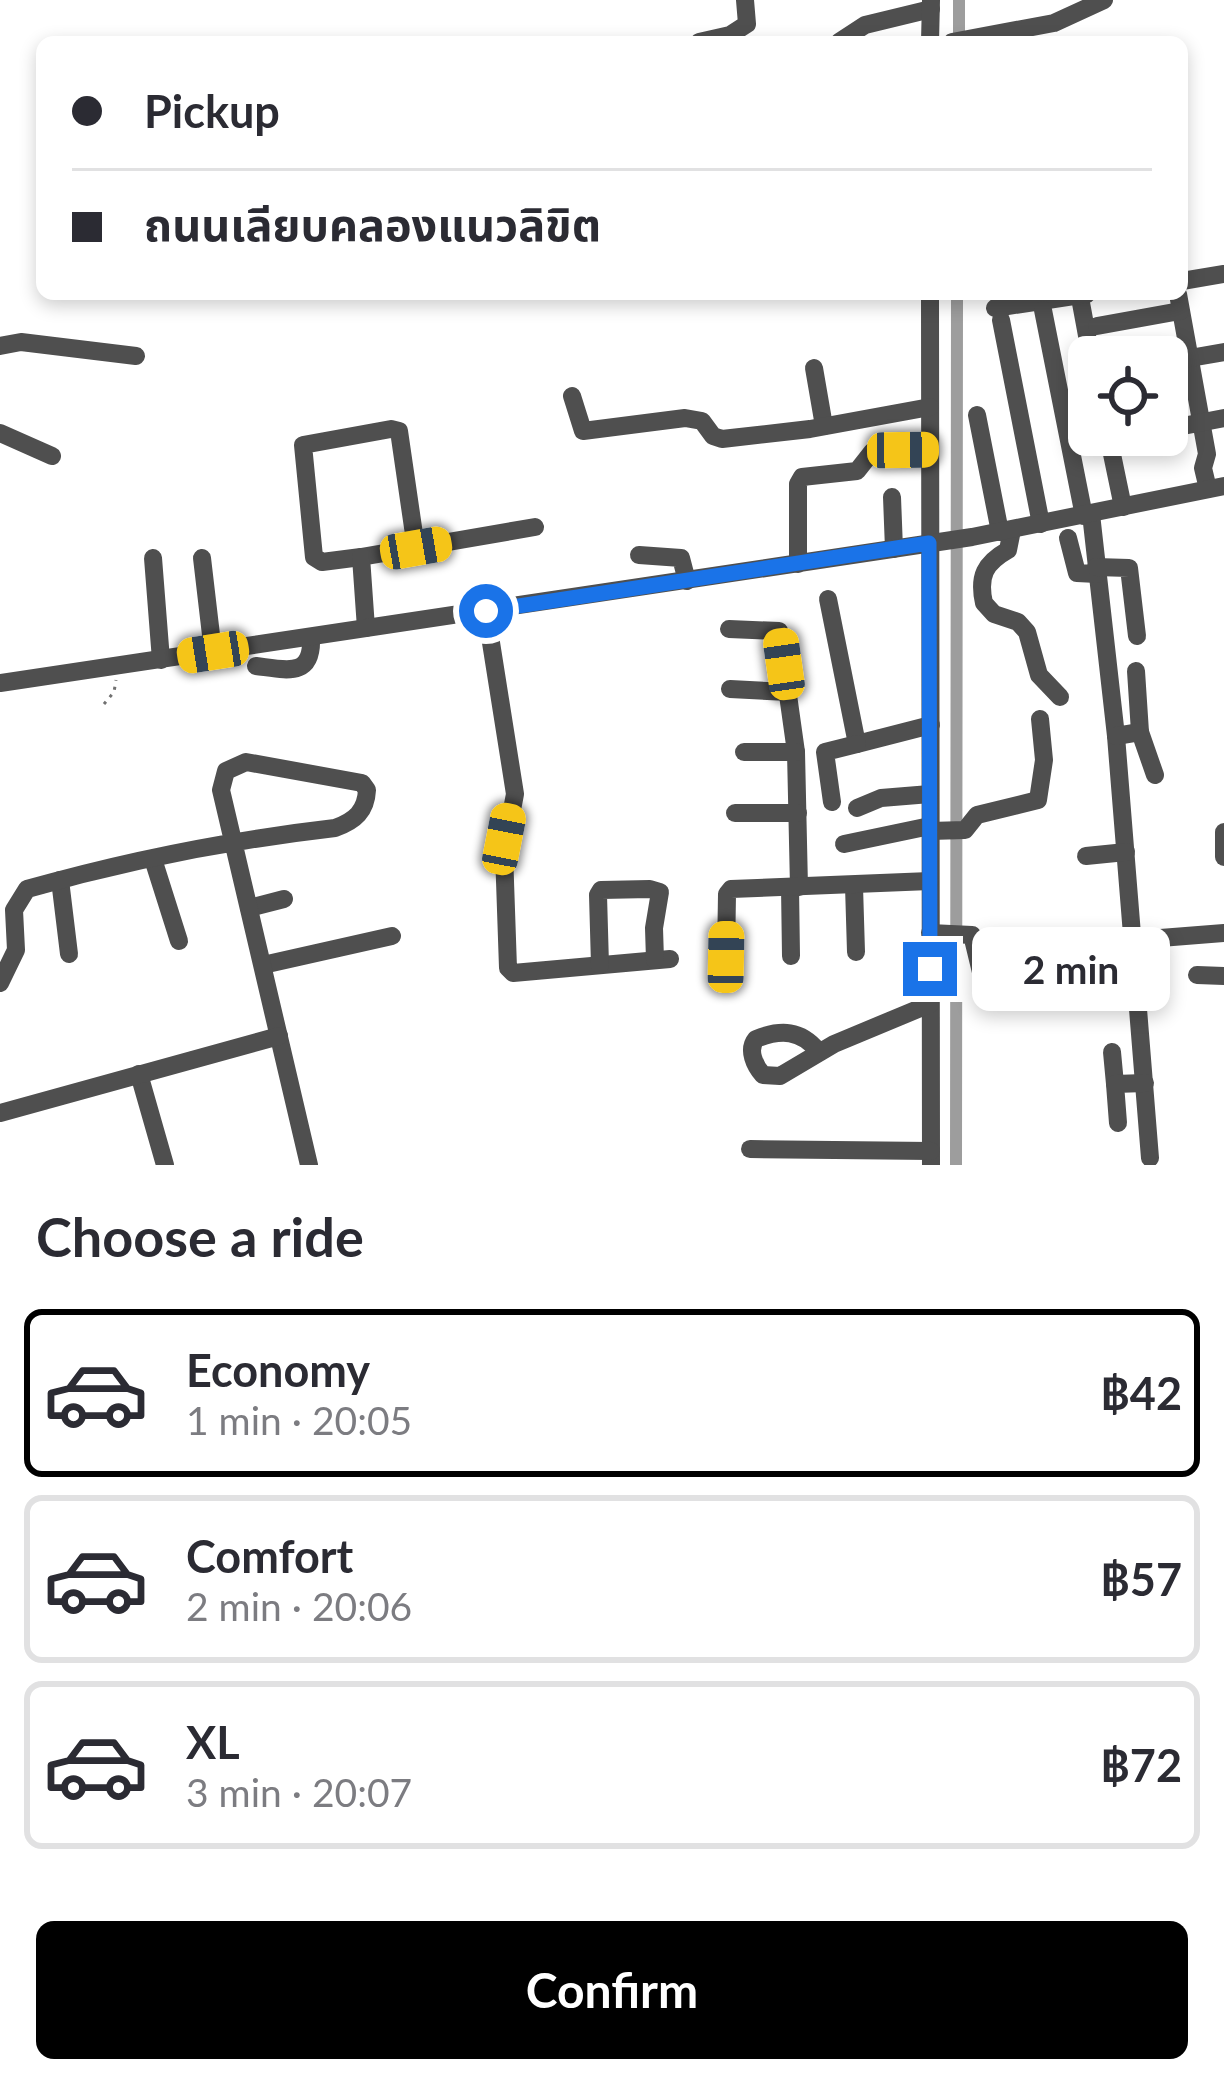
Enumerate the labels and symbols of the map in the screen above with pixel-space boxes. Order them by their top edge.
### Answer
car [867,431,939,469]
car [377,524,455,572]
route start [459,584,513,638]
car [761,626,807,702]
car [175,629,251,675]
car [479,800,529,878]
car [707,921,745,993]
callout: 2 min [972,927,1170,1011]
route end [903,942,957,996]

